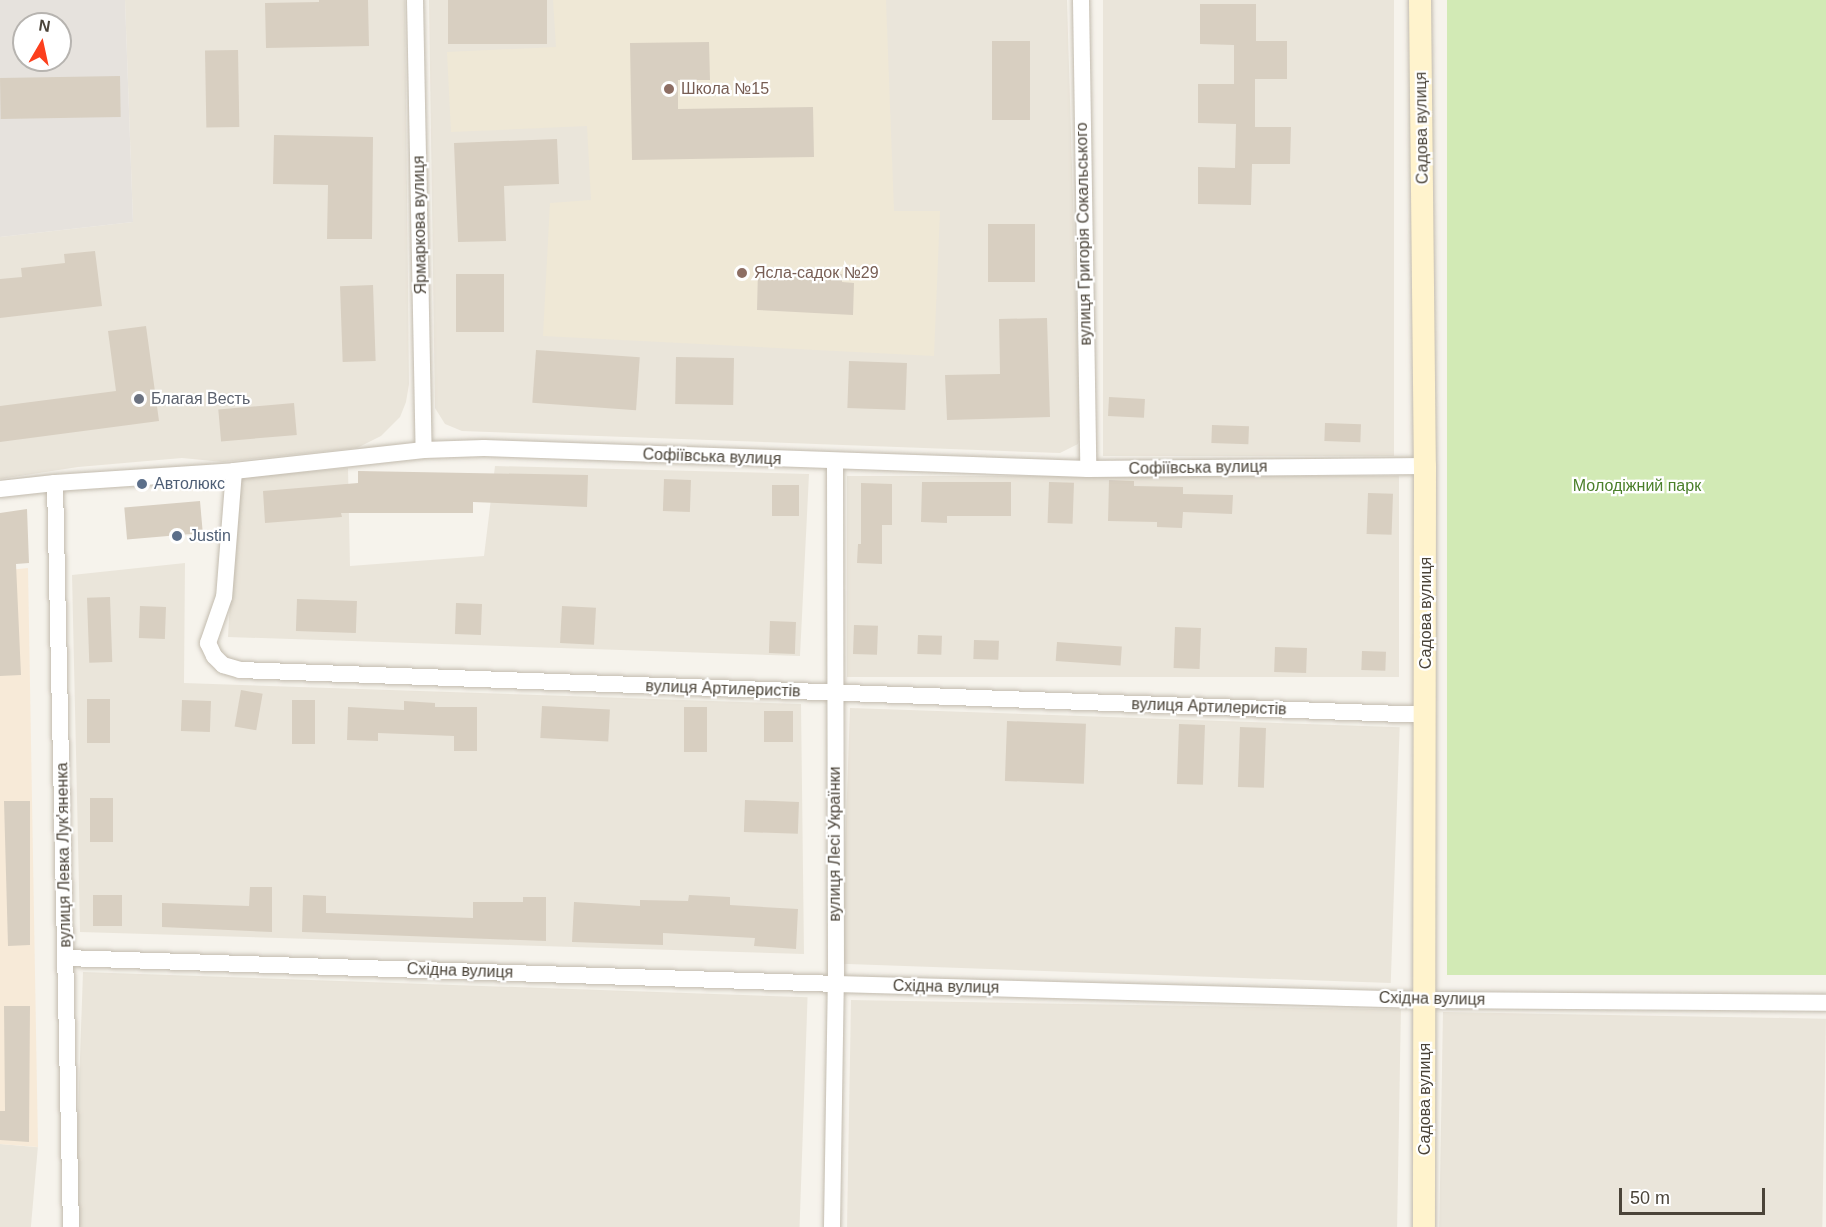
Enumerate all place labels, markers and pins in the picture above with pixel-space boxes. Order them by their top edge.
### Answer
place label: Школа №15 [681,79,769,99]
marker: Школа №15 [662,82,676,96]
place label: Ясла-садок №29 [754,263,879,283]
marker: Ясла-садок №29 [735,266,749,280]
place label: Благая Весть [151,389,250,409]
marker: Благая Весть [132,392,146,406]
place label: Автолюкс [154,474,225,494]
marker: Автолюкс [135,477,149,491]
place label: Justin [189,526,231,546]
marker: Justin [170,529,184,543]

